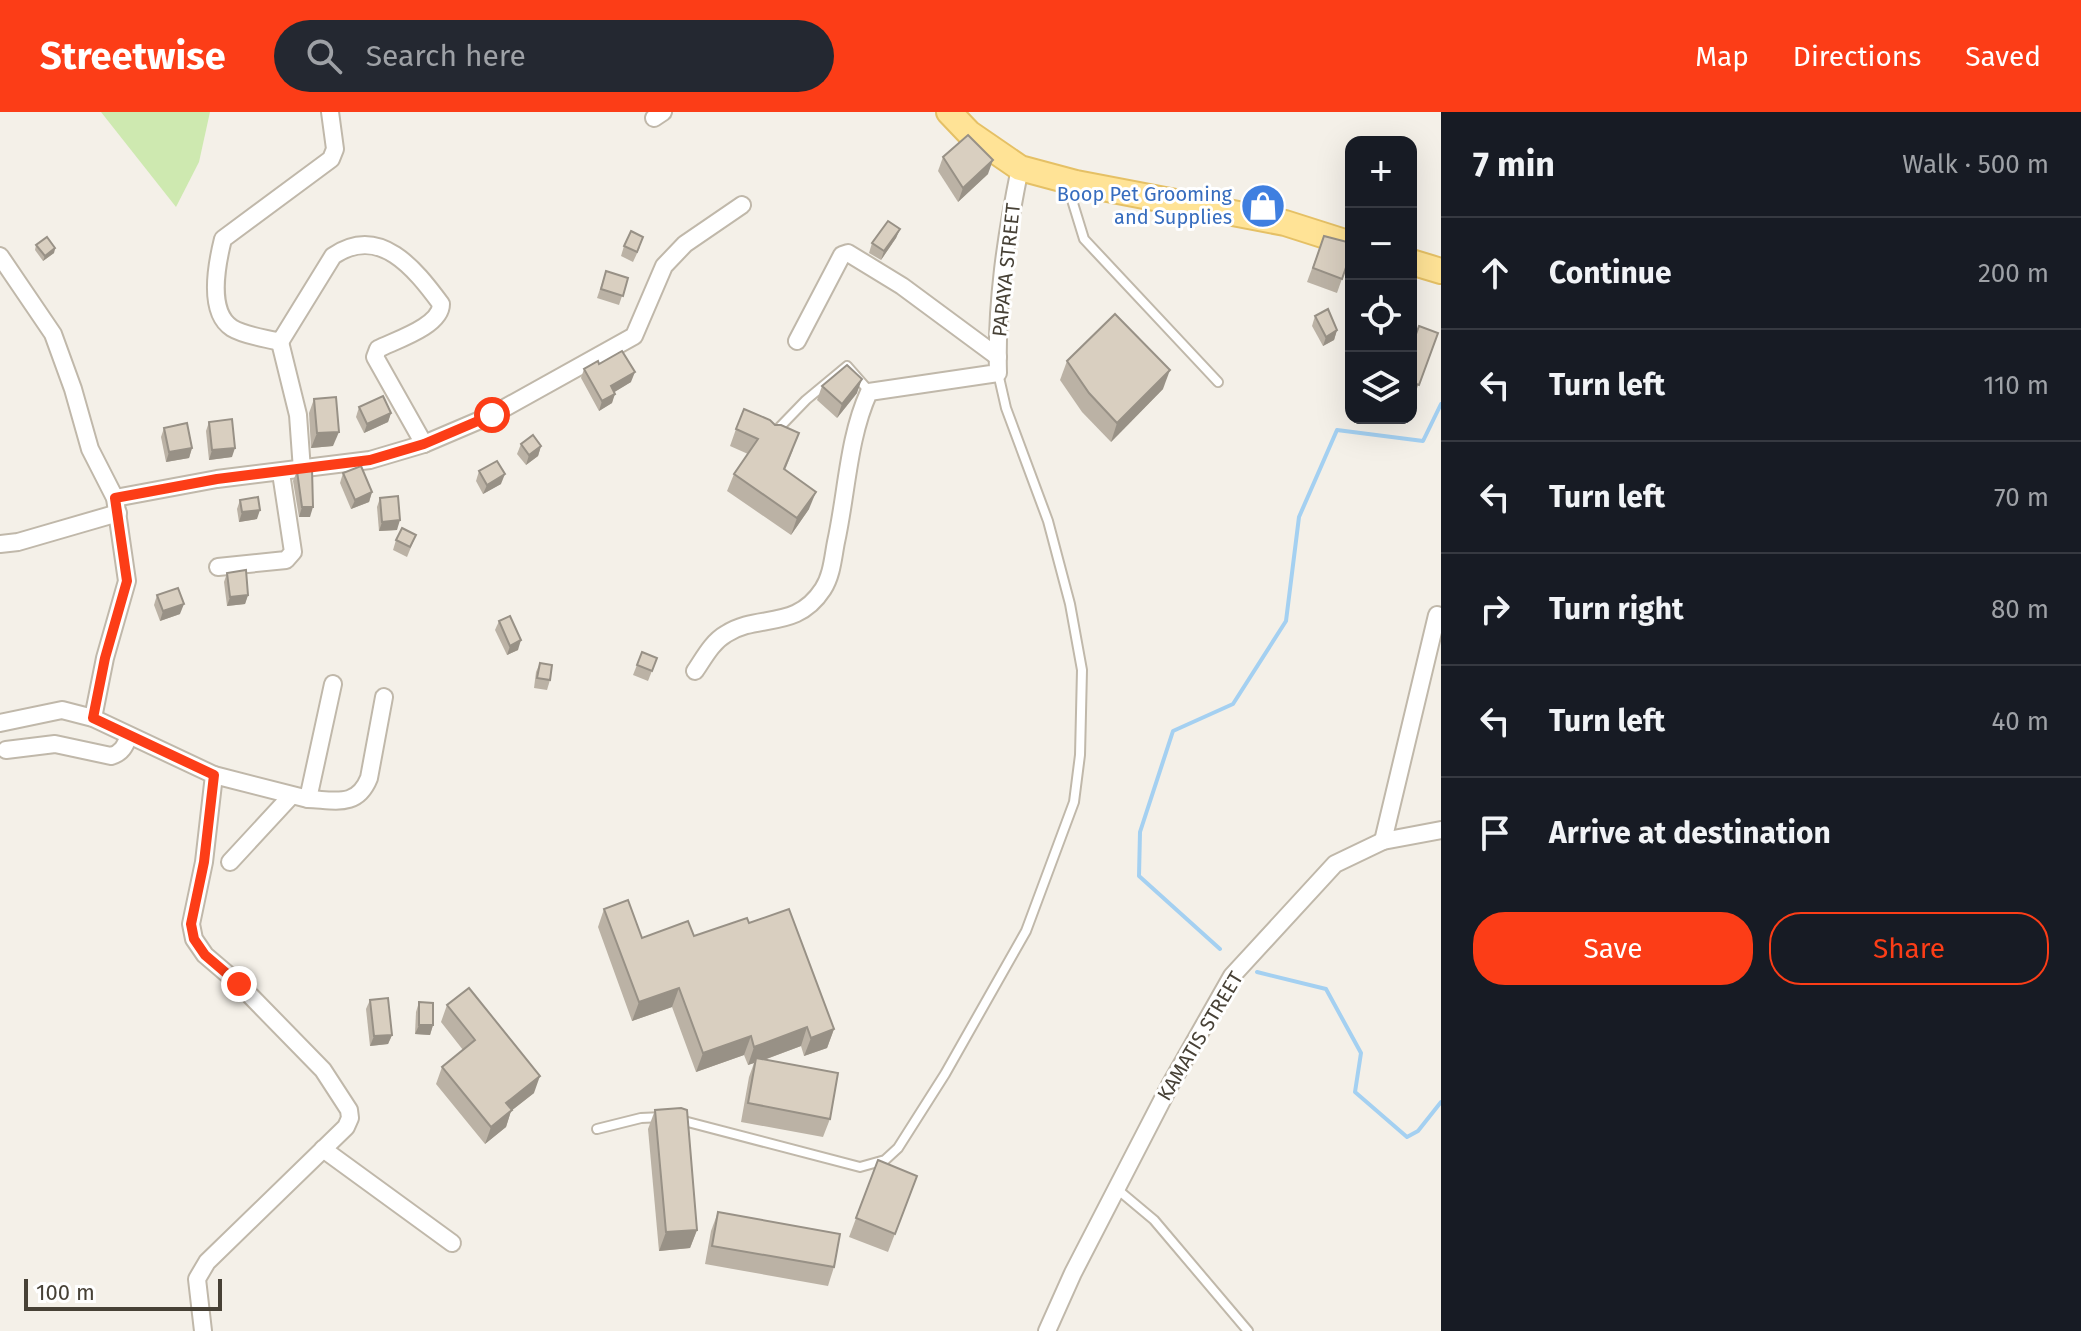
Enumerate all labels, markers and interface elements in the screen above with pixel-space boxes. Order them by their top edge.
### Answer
search box [274,20,834,92]
text: Streetwise [40,33,226,79]
icon: search [302,34,346,78]
text: Search here [366,38,526,74]
text: Map [1695,40,1749,73]
text: Directions [1793,40,1921,73]
text: Saved [1965,40,2041,73]
map controls [1345,136,1417,424]
button: + [1345,136,1417,208]
text: 7 min [1473,144,1555,185]
text: Walk · 500 m [1902,149,2049,180]
place label: Boop Pet Grooming and Supplies [1057,182,1233,229]
shop icon: Boop Pet Grooming and Supplies [1239,182,1287,230]
street label: PAPAYA STREET [987,201,1025,338]
button: − [1345,208,1417,280]
icon: ahead [1473,251,1517,295]
text: Continue [1549,255,1672,291]
text: 200 m [1978,258,2049,289]
button: locate [1345,280,1417,352]
button: layers [1345,352,1417,424]
icon: left [1473,363,1517,407]
text: Turn left [1549,367,1665,403]
text: 110 m [1983,370,2049,401]
route start [474,397,510,433]
icon: left [1473,475,1517,519]
text: Turn left [1549,479,1665,515]
text: 70 m [1994,482,2049,513]
icon: right [1473,587,1517,631]
text: Turn right [1549,591,1684,627]
text: 80 m [1991,594,2049,625]
icon: left [1473,699,1517,743]
text: Turn left [1549,703,1665,739]
text: 40 m [1991,706,2049,737]
icon: arrive [1473,811,1517,855]
text: Arrive at destination [1549,815,1831,851]
button: Save [1473,912,1753,985]
button: Share [1769,912,2049,985]
route end [221,966,257,1002]
street label: KAMATIS STREET [1152,967,1248,1105]
scale bar [24,1275,222,1311]
text: 100 m [36,1279,95,1306]

